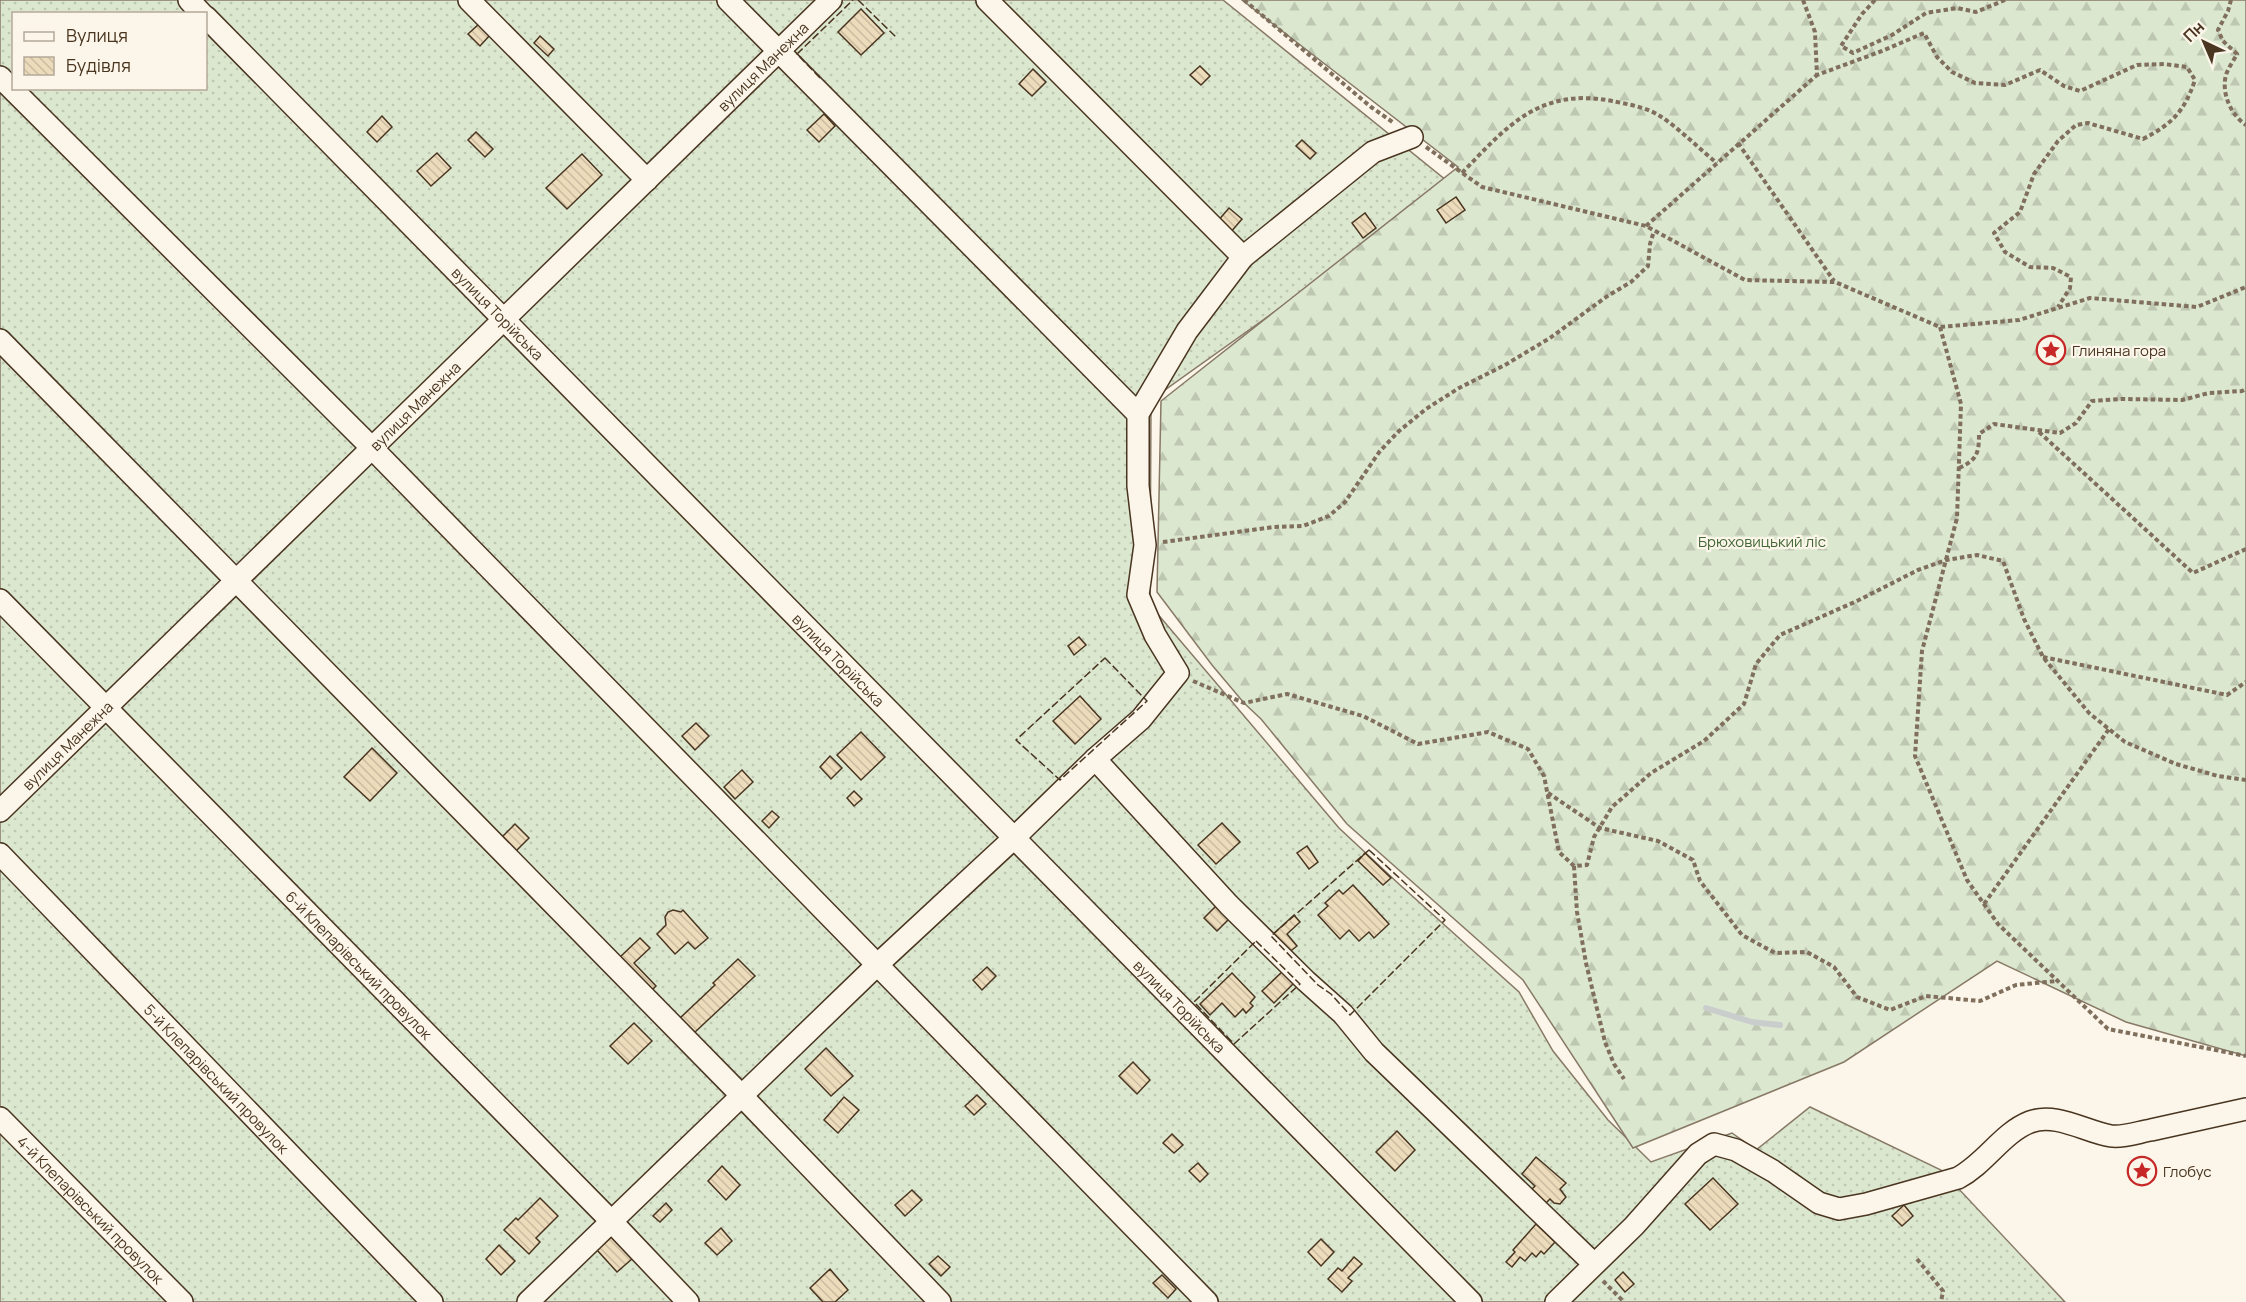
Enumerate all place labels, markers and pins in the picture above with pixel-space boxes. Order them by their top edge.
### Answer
place icon: Глиняна гора [2035,334,2067,366]
place label: Глиняна гора [2072,340,2166,361]
place icon: Глобус [2126,1155,2158,1187]
place label: Глобус [2163,1161,2212,1182]

